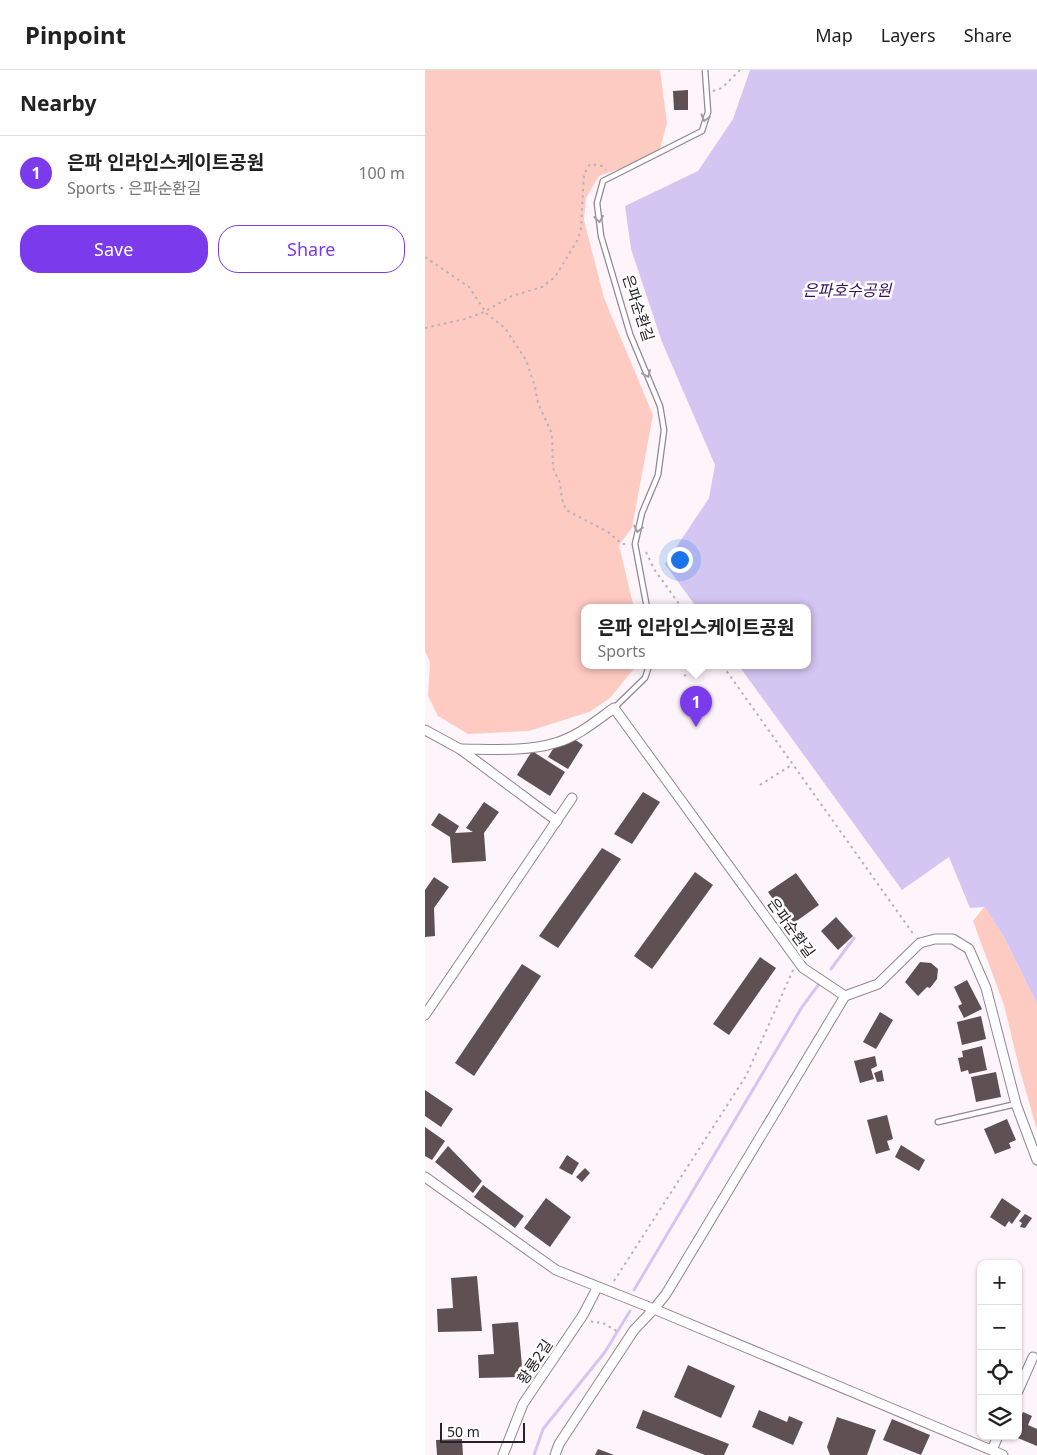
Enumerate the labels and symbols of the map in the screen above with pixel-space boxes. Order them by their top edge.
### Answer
one-way arrow [701,114,711,122]
one-way arrow [593,215,604,223]
street label: 은파순환길 [619,272,659,344]
water label: 은파호수공원 [803,279,892,301]
one-way arrow [640,369,651,378]
one-way arrow [633,525,644,534]
your location [667,547,693,573]
pin: 1 [680,686,712,727]
street label: 은파순환길 [763,894,820,961]
street label: 황룡2길 [512,1335,556,1388]
scale bar [440,1420,525,1443]

